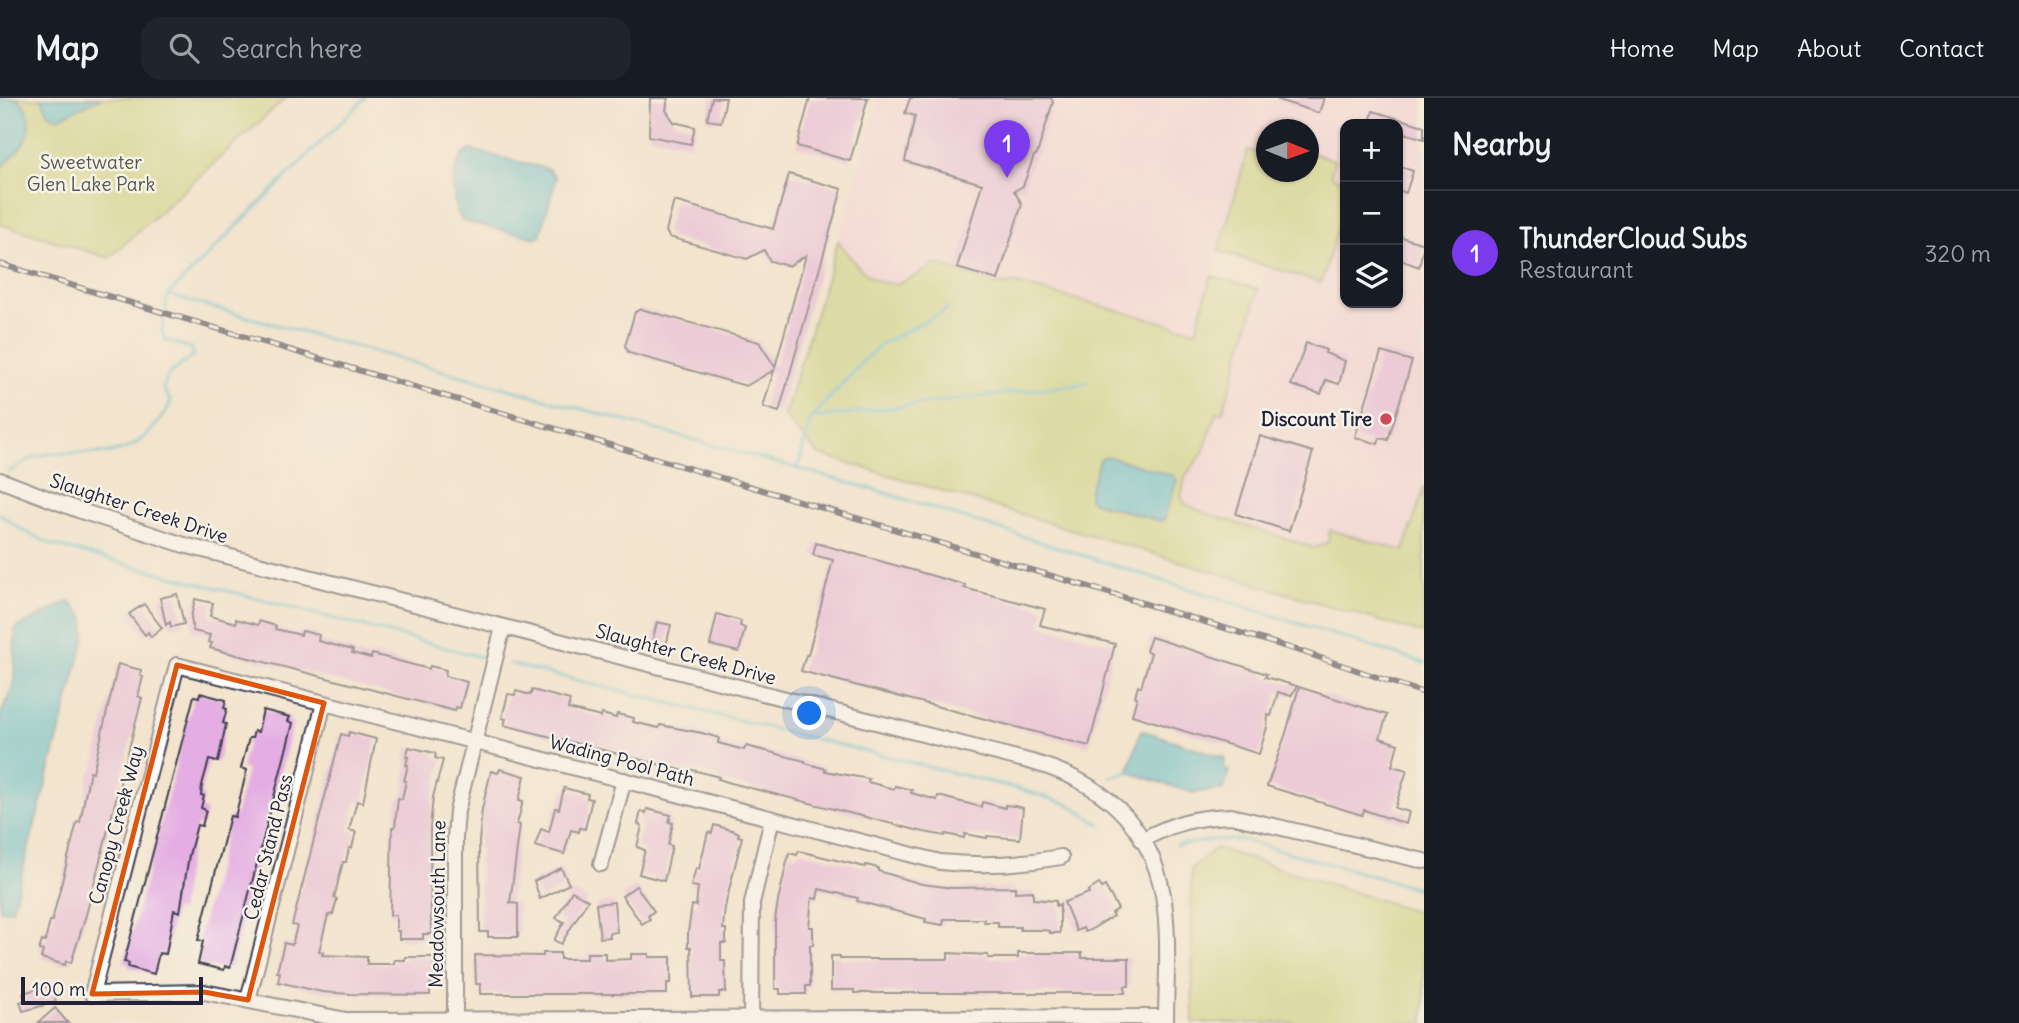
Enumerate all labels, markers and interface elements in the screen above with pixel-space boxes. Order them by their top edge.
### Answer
search box [141,17,631,80]
text: Map [35,27,99,69]
icon: search [165,29,203,67]
text: Search here [221,32,362,65]
text: Home [1610,33,1674,63]
text: Map [1712,33,1759,63]
text: About [1797,33,1861,63]
text: Contact [1899,33,1984,63]
north arrow [1256,119,1319,182]
map controls [1340,119,1403,308]
button: + [1340,119,1403,182]
pin: 1 [984,120,1030,178]
text: Nearby [1452,125,1552,163]
park label: Sweetwater Glen Lake Park [27,150,155,196]
button: − [1340,182,1403,245]
text: ThunderCloud Subs [1519,222,1747,255]
text: 1 [1470,239,1480,268]
text: 320 m [1925,239,1991,268]
button: layers [1340,245,1403,308]
text: Restaurant [1519,255,1633,284]
place label: Discount Tire [1261,407,1372,431]
marker: Discount Tire [1378,411,1394,427]
street label: Slaughter Creek Drive [47,468,231,548]
street label: Slaughter Creek Drive [593,618,779,690]
your location [792,696,826,730]
street label: Wading Pool Path [547,729,697,791]
street label: Canopy Creek Way [83,743,149,907]
street label: Cedar Stand Pass [238,771,298,923]
street label: Meadowsouth Lane [424,820,450,988]
scale bar [21,974,203,1006]
text: 100 m [32,977,86,1001]

